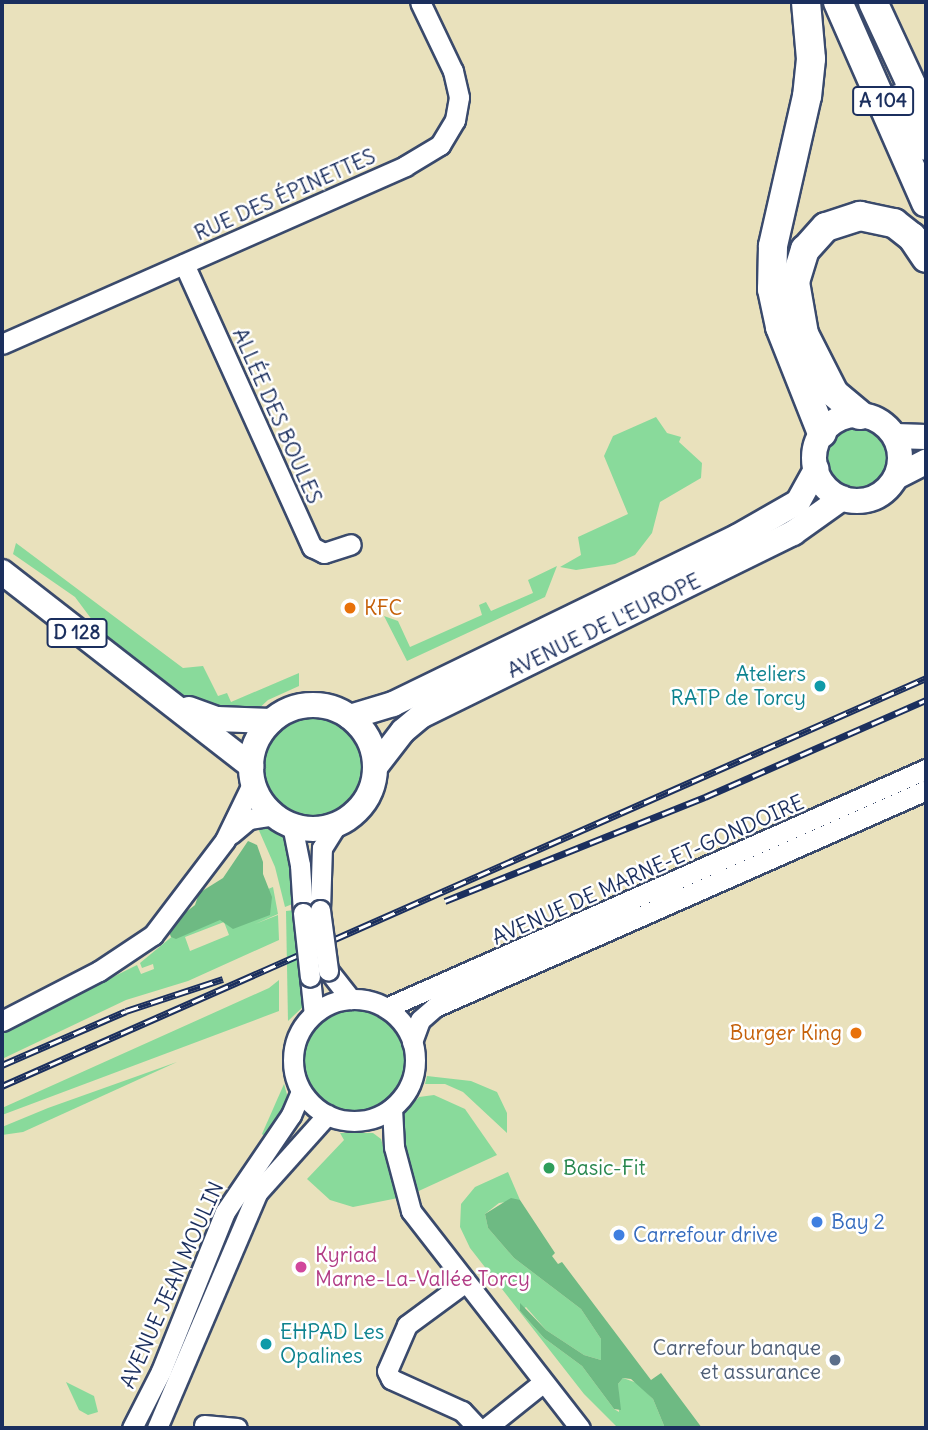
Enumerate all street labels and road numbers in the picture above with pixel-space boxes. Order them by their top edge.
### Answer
road number: A 104 [852,86,914,116]
street label: RUE DES ÉPINETTES [191,144,379,246]
street label: ALLÉE DES BOULES [227,324,327,508]
street label: AVENUE DE L'EUROPE [503,568,705,684]
road number: D 128 [46,618,108,648]
street label: AVENUE DE MARNE-ET-GONDOIRE [488,790,808,950]
street label: AVENUE JEAN MOULIN [115,1178,229,1392]

